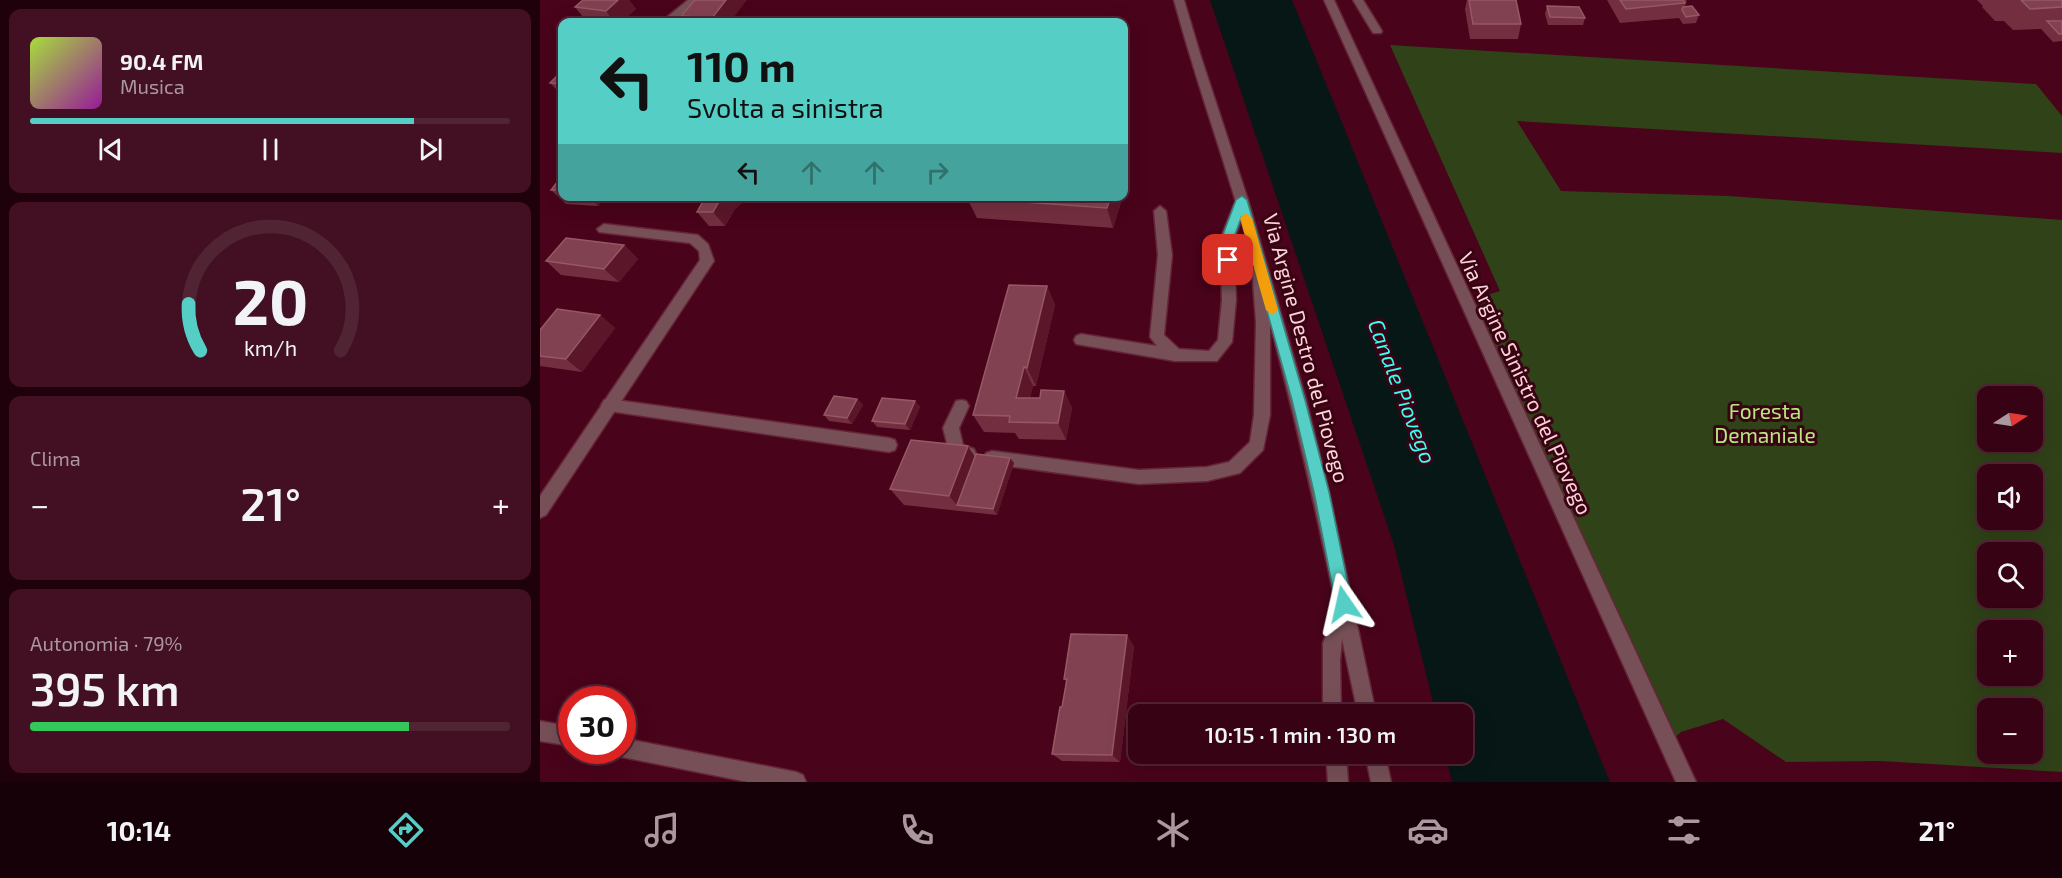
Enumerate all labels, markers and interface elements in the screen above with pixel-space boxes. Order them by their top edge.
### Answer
text: 110 m [687,40,796,90]
icon: left [588,42,666,120]
text: 90.4 FM [120,48,203,74]
text: Musica [120,74,185,98]
text: Svolta a sinistra [687,91,884,123]
icon: previous [94,133,127,166]
icon: pause [254,133,287,166]
icon: next [414,133,447,166]
icon: left [732,156,765,189]
icon: ahead [795,156,828,189]
icon: ahead [858,156,891,189]
icon: right [921,156,954,189]
street label: Via Argine Destro del Piovego [1259,211,1355,485]
pin [1202,234,1253,285]
icon: arrive [1211,243,1244,276]
street label: Via Argine Sinistro del Piovego [1454,248,1598,518]
text: 20 [232,264,308,339]
water label: Canale Piovego [1364,315,1442,467]
text: km/h [243,336,297,361]
north arrow [1977,386,2043,452]
map controls [1977,386,2043,764]
park label: Foresta Demaniale [1714,398,1816,447]
text: Clima [30,446,81,470]
button: sound [1977,464,2043,530]
text: 21° [240,476,301,530]
text: − [30,484,49,524]
text: + [492,484,510,524]
button: search [1977,542,2043,608]
position arrow [1312,572,1376,636]
button: + [1977,620,2043,686]
text: Autonomia · 79% [30,631,182,655]
text: 395 km [30,661,180,715]
speed limit sign: 30 [558,686,636,764]
button: − [1977,698,2043,764]
text: 10:15 · 1 min · 130 m [1205,721,1396,747]
icon: directions [385,809,427,851]
icon: music [641,809,683,851]
icon: phone [896,809,938,851]
icon: climate [1152,809,1194,851]
icon: car [1407,809,1449,851]
icon: filters [1663,809,1705,851]
text: 10:14 [107,814,171,846]
text: 21° [1918,814,1955,846]

